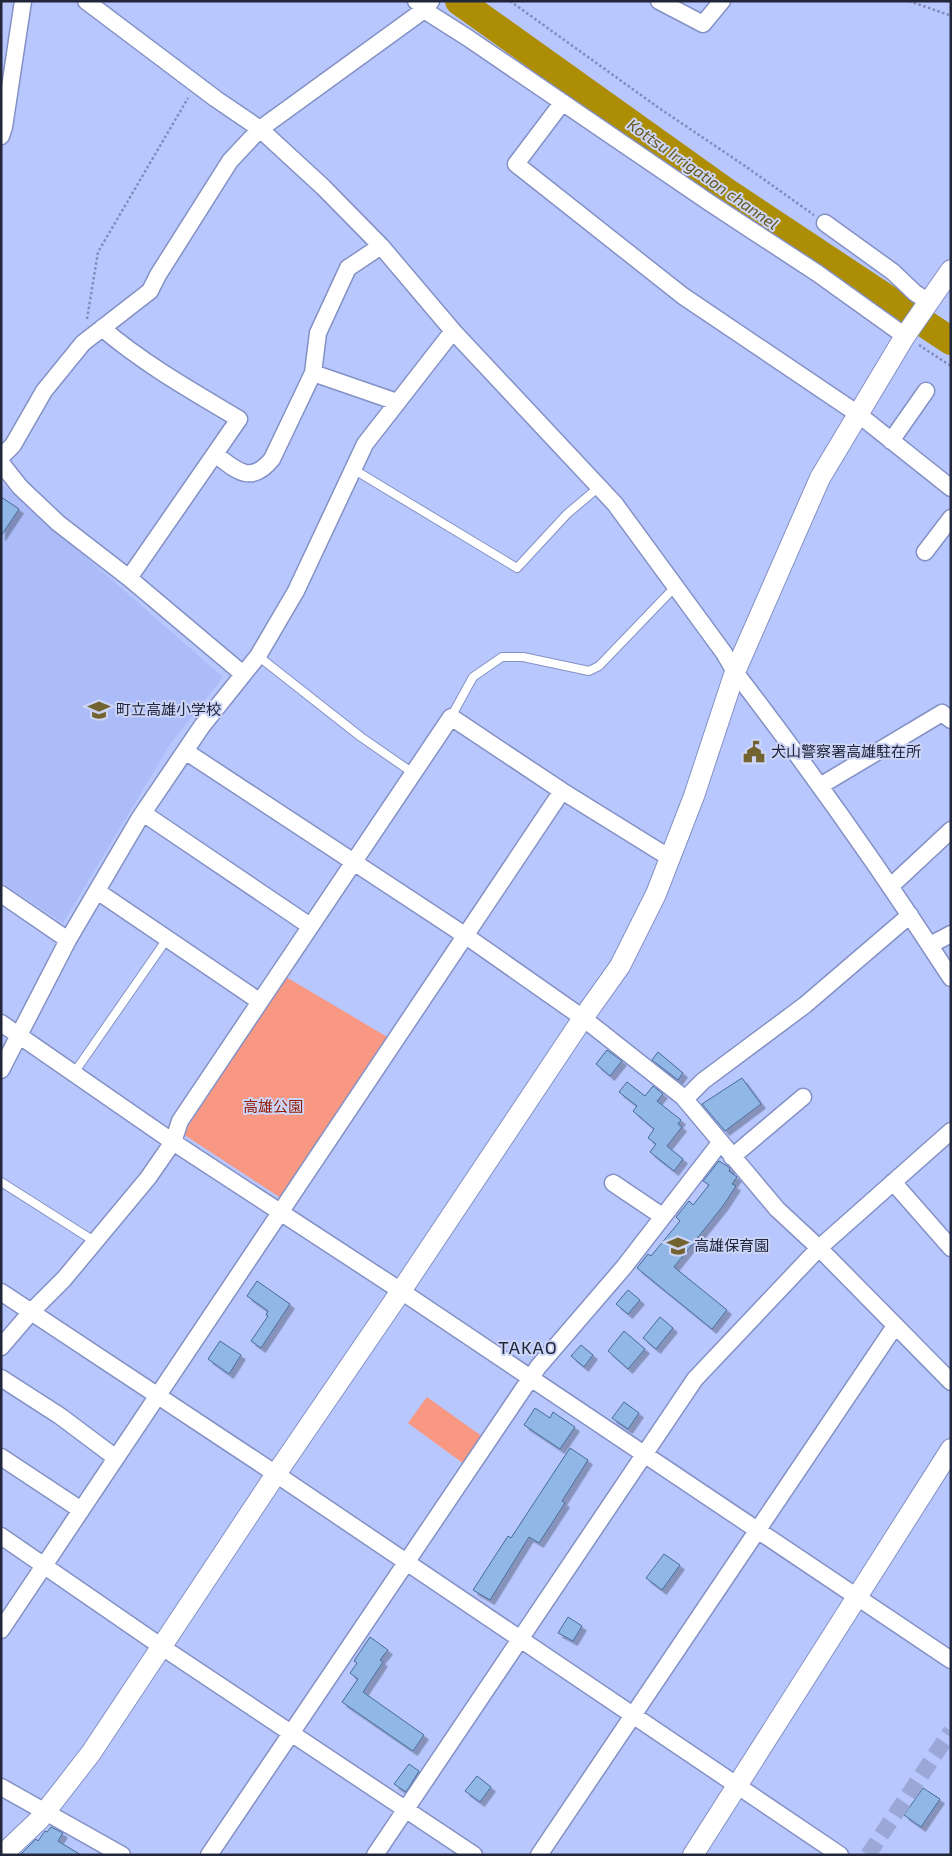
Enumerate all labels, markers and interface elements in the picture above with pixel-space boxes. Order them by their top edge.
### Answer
water label: Kottsu Irrigation channel [624,114,782,233]
school or university icon: 町立高雄小学校 [86,697,112,723]
place label: 町立高雄小学校 [116,700,221,718]
public building icon: 犬山警察署高雄駐在所 [741,739,767,765]
place label: 犬山警察署高雄駐在所 [771,742,921,760]
park label: 高雄公園 [243,1097,303,1115]
school or university icon: 高雄保育園 [665,1233,691,1259]
place label: 高雄保育園 [694,1236,769,1254]
district label: TAKAO [498,1336,558,1358]

